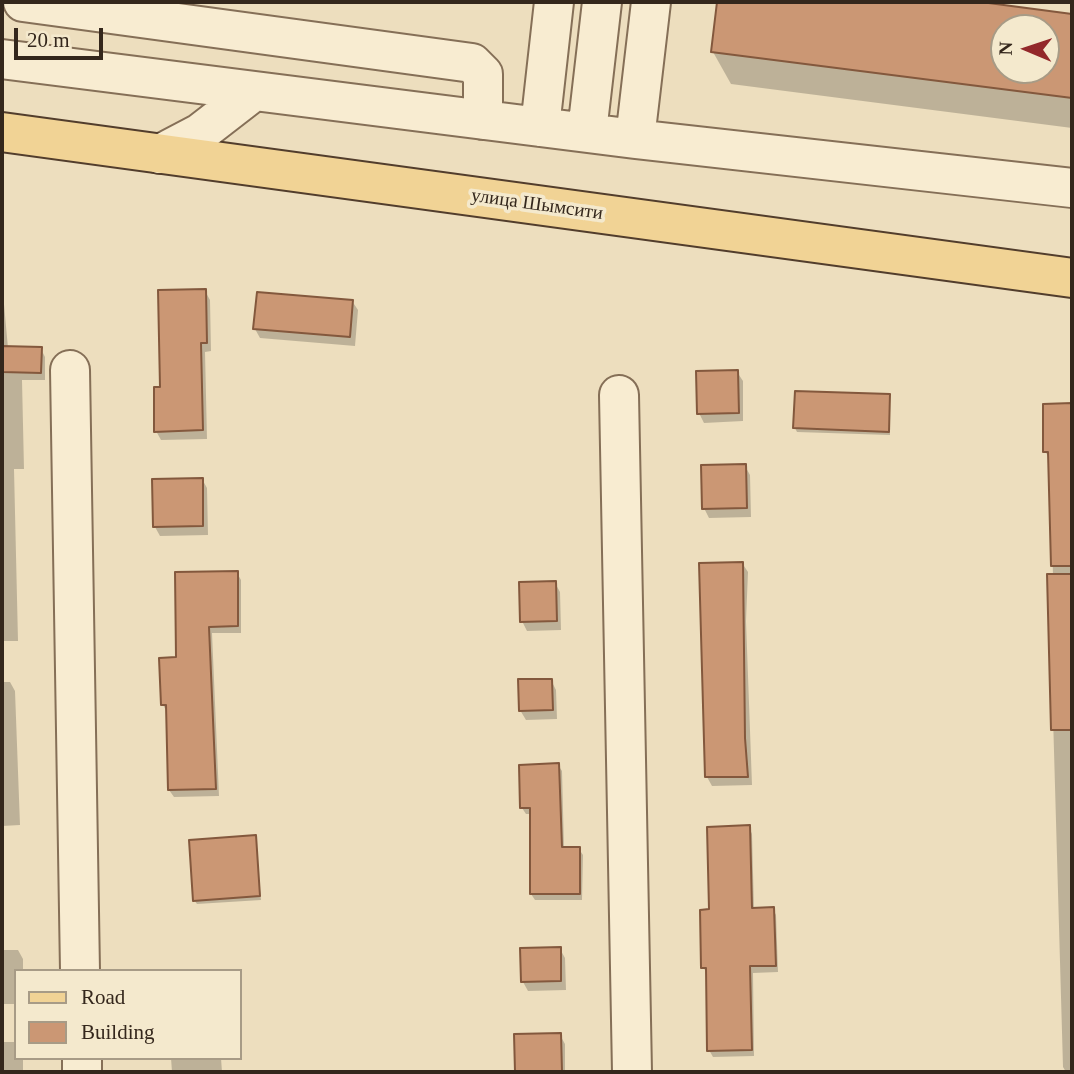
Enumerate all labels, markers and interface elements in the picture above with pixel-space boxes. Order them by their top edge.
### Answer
scale bar [18,14,107,58]
north arrow [990,14,1060,84]
text: 20 m [27,28,70,52]
text: N [995,41,1016,56]
street label: улица Шымсити [470,184,604,226]
legend [14,969,242,1060]
text: Road [81,985,125,1009]
text: Building [81,1020,155,1044]

